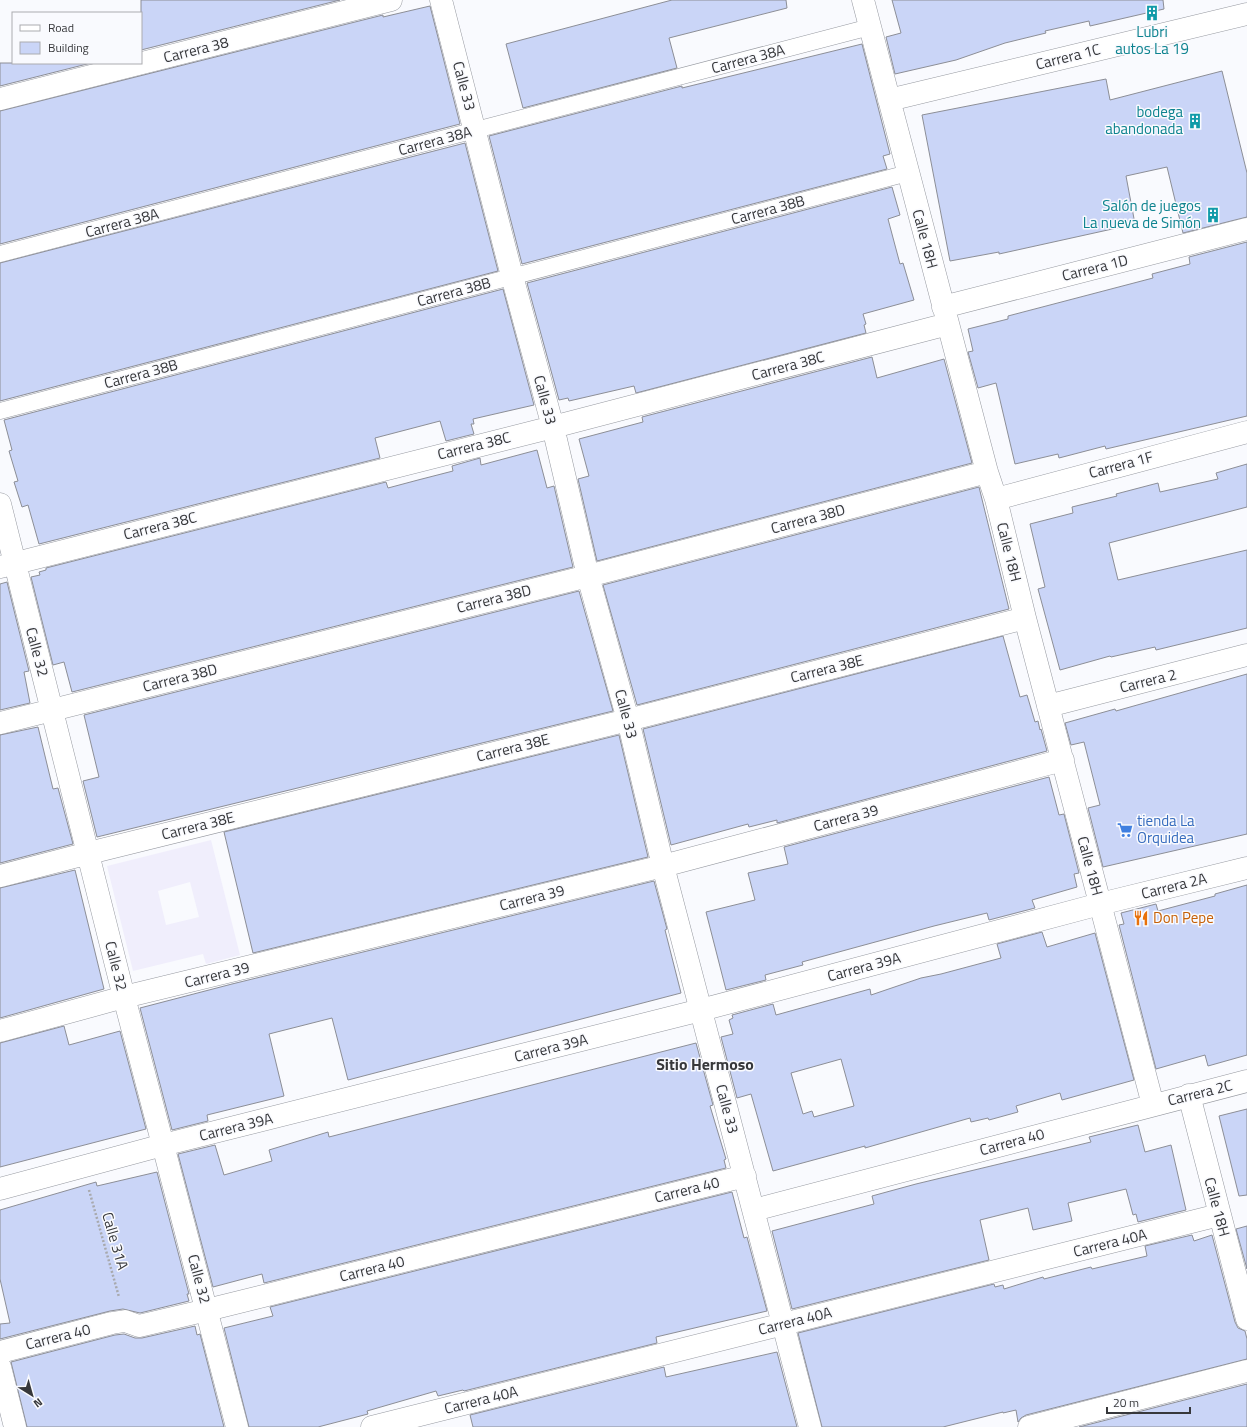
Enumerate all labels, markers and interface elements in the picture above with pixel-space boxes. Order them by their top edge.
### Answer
building icon: Lubri autos La 19 [1143,4,1161,22]
legend [12,12,142,64]
text: Road [48,18,74,37]
place label: Lubri autos La 19 [1115,20,1189,60]
street label: Carrera 38 [161,30,231,69]
street label: Carrera 1C [1033,37,1103,76]
text: Building [48,38,89,57]
street label: Carrera 38A [709,38,787,79]
street label: Calle 33 [447,59,482,113]
place label: bodega abandonada [1105,100,1183,140]
building icon: bodega abandonada [1186,112,1204,130]
street label: Carrera 38A [396,120,474,161]
street label: Carrera 38B [728,189,807,230]
place label: Salón de juegos La nueva de Simón [1083,194,1201,234]
street label: Carrera 38A [83,202,161,243]
building icon: Salón de juegos La nueva de Simón [1204,206,1222,224]
street label: Calle 18H [907,207,944,271]
street label: Carrera 1D [1059,248,1130,287]
street label: Carrera 38B [414,271,493,312]
street label: Carrera 38C [749,345,827,386]
street label: Carrera 38B [101,353,180,394]
street label: Calle 33 [528,373,563,427]
street label: Carrera 38C [435,425,513,466]
street label: Carrera 1F [1086,445,1156,484]
street label: Carrera 38D [768,498,848,539]
street label: Carrera 38C [121,505,199,546]
street label: Calle 18H [991,520,1028,584]
street label: Carrera 38D [454,578,534,619]
street label: Calle 32 [20,625,55,679]
street label: Carrera 38E [788,648,866,689]
street label: Carrera 38D [140,657,220,698]
street label: Carrera 2 [1117,662,1179,699]
street label: Calle 33 [609,687,644,741]
street label: Carrera 38E [474,727,552,768]
street label: Carrera 39 [811,798,881,837]
street label: Carrera 38E [159,805,237,846]
place label: tienda La Orquidea [1137,809,1195,849]
supermarket icon: tienda La Orquidea [1116,821,1134,839]
street label: Calle 18H [1072,834,1109,898]
street label: Carrera 2A [1139,866,1209,905]
street label: Carrera 39 [497,878,567,917]
place label: Don Pepe [1153,906,1214,929]
restaurant icon: Don Pepe [1132,909,1150,927]
street label: Calle 32 [99,939,134,993]
street label: Carrera 39A [825,946,903,987]
street label: Carrera 39 [182,955,252,994]
street label: Carrera 39A [512,1027,590,1068]
district label: Sitio Hermoso [656,1052,754,1076]
street label: Carrera 2C [1165,1073,1235,1112]
street label: Calle 33 [710,1082,745,1136]
street label: Carrera 39A [197,1106,275,1147]
street label: Carrera 40 [977,1122,1047,1161]
street label: Carrera 40 [652,1170,722,1209]
street label: Calle 18H [1199,1175,1236,1239]
street label: Calle 31A [96,1209,135,1273]
street label: Carrera 40A [1071,1222,1149,1263]
street label: Carrera 40 [337,1249,407,1288]
street label: Calle 32 [182,1252,217,1306]
street label: Carrera 40A [756,1300,834,1341]
street label: Carrera 40 [23,1317,93,1356]
north arrow [12,1375,52,1415]
street label: Carrera 40A [442,1379,520,1420]
scale bar [1107,1389,1190,1415]
text: 20 m [1113,1393,1139,1412]
text: N [30,1394,46,1412]

